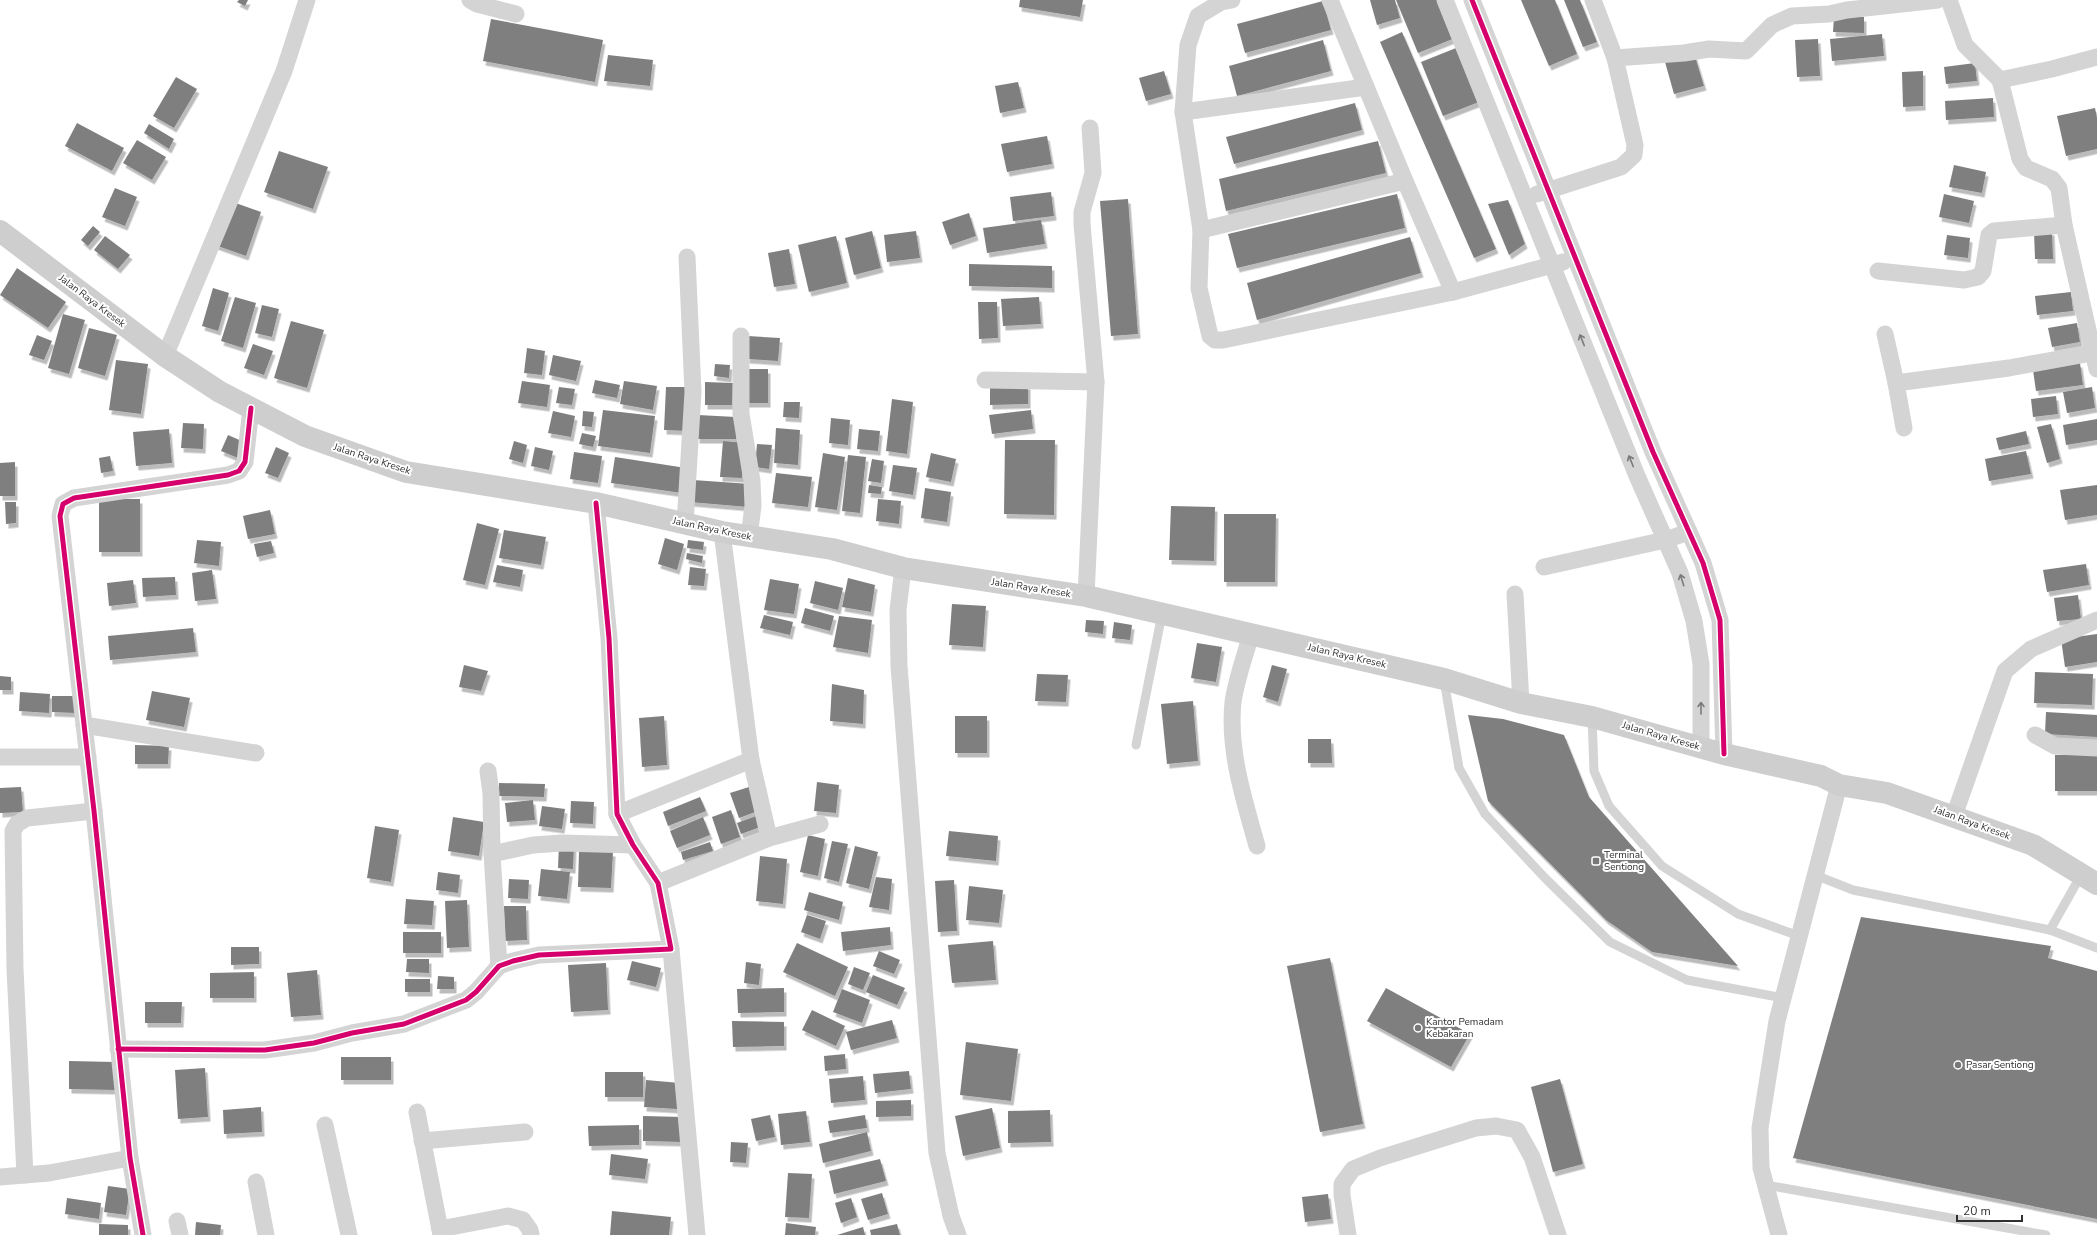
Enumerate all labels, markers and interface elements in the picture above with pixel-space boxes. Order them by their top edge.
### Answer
street label: Jalan Raya Kresek [55,271,129,331]
one-way arrow [1578,335,1586,347]
street label: Jalan Raya Kresek [331,440,413,478]
one-way arrow [1627,455,1634,467]
street label: Jalan Raya Kresek [670,514,754,544]
one-way arrow [1678,574,1685,587]
street label: Jalan Raya Kresek [989,575,1073,601]
street label: Jalan Raya Kresek [1305,640,1389,672]
one-way arrow [1697,702,1705,715]
street label: Jalan Raya Kresek [1620,718,1702,754]
street label: Jalan Raya Kresek [1931,802,2013,844]
place label: Terminal Sentiong [1604,848,1644,874]
marker: Terminal Sentiong [1591,856,1601,866]
place label: Kantor Pemadam Kebakaran [1426,1015,1503,1041]
marker: Kantor Pemadam Kebakaran [1413,1023,1423,1033]
place label: Pasar Sentiong [1966,1058,2034,1072]
marker: Pasar Sentiong [1953,1060,1963,1070]
scale bar [1957,1197,2022,1223]
text: 20 m [1963,1203,1991,1219]

